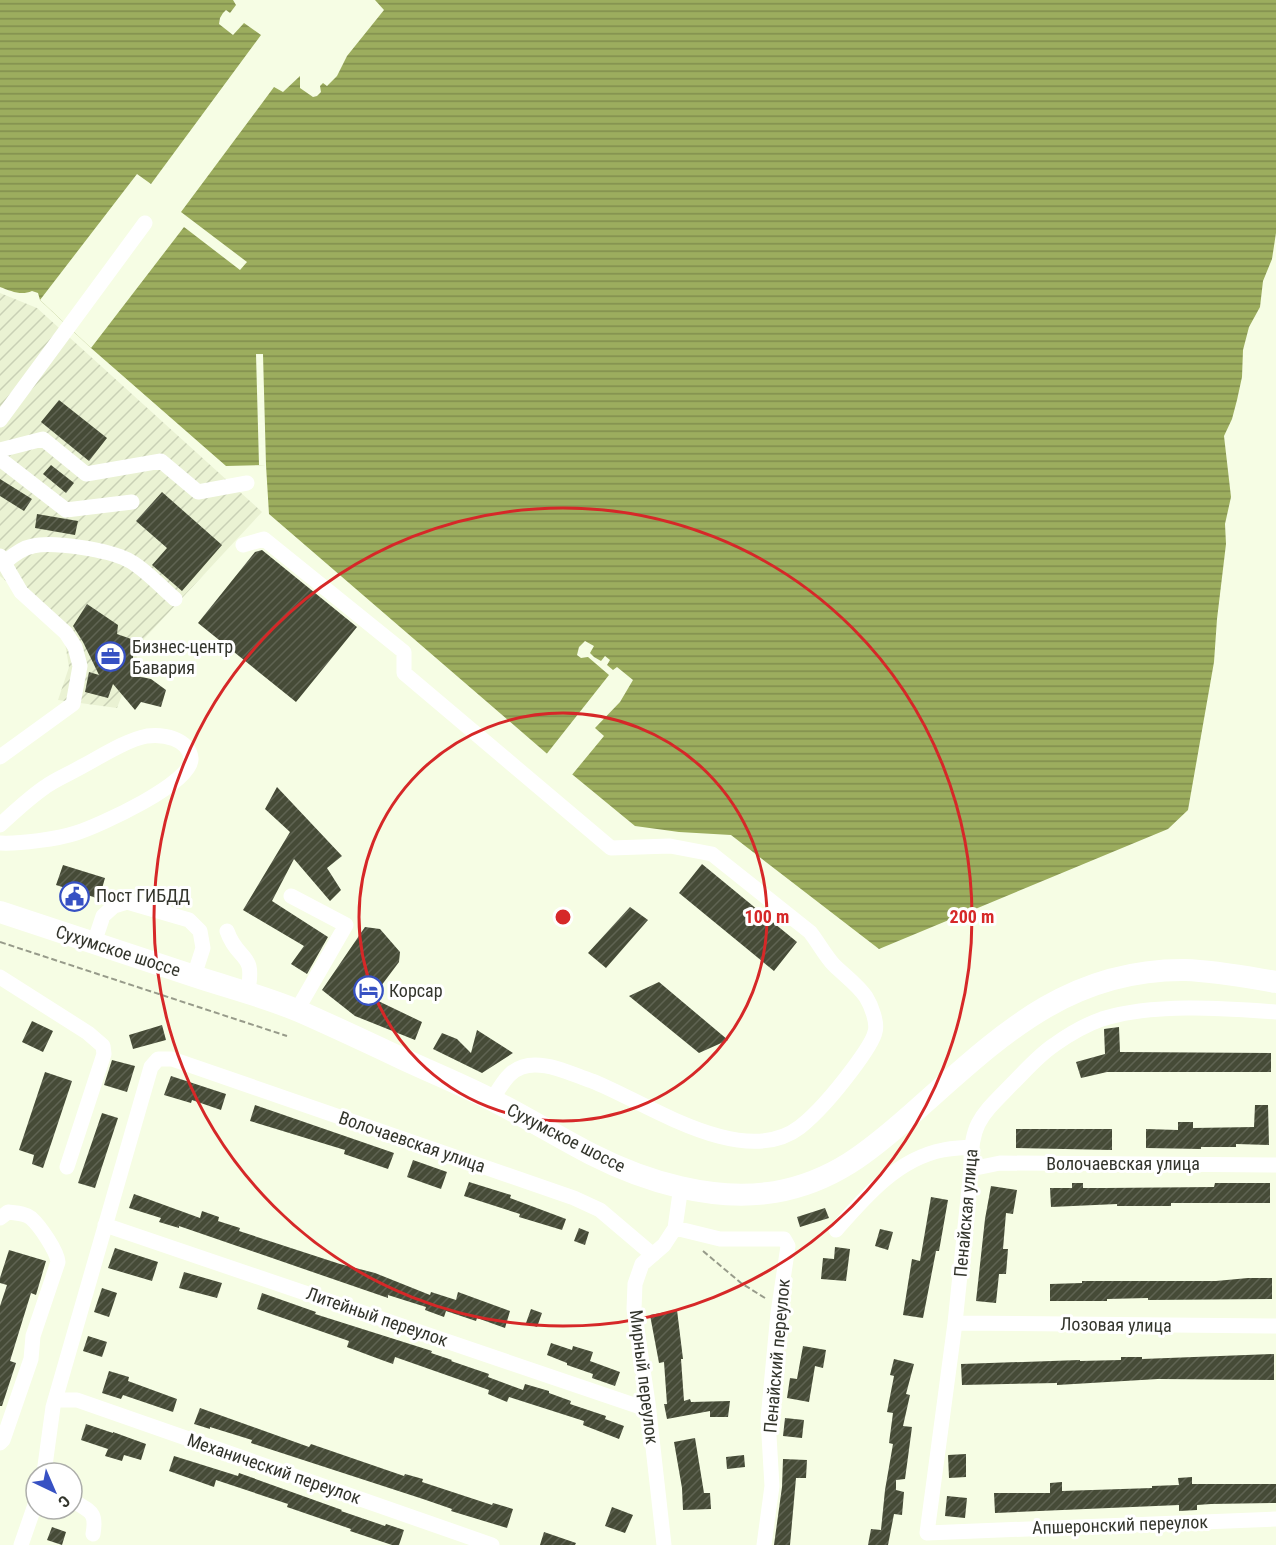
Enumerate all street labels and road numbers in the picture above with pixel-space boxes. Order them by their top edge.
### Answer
street label: Сухумское шоссе [53,920,183,981]
street label: Сухумское шоссе [504,1099,629,1176]
street label: Волочаевская улица [336,1107,488,1176]
street label: Пенайская улица [949,1148,982,1278]
street label: Волочаевская улица [1046,1153,1200,1174]
street label: Пенайский переулок [759,1278,794,1434]
street label: Литейный переулок [304,1282,451,1351]
street label: Мирный переулок [626,1309,663,1446]
street label: Лозовая улица [1060,1313,1172,1336]
street label: Механический переулок [185,1429,364,1508]
street label: Апшеронский переулок [1032,1511,1209,1538]

